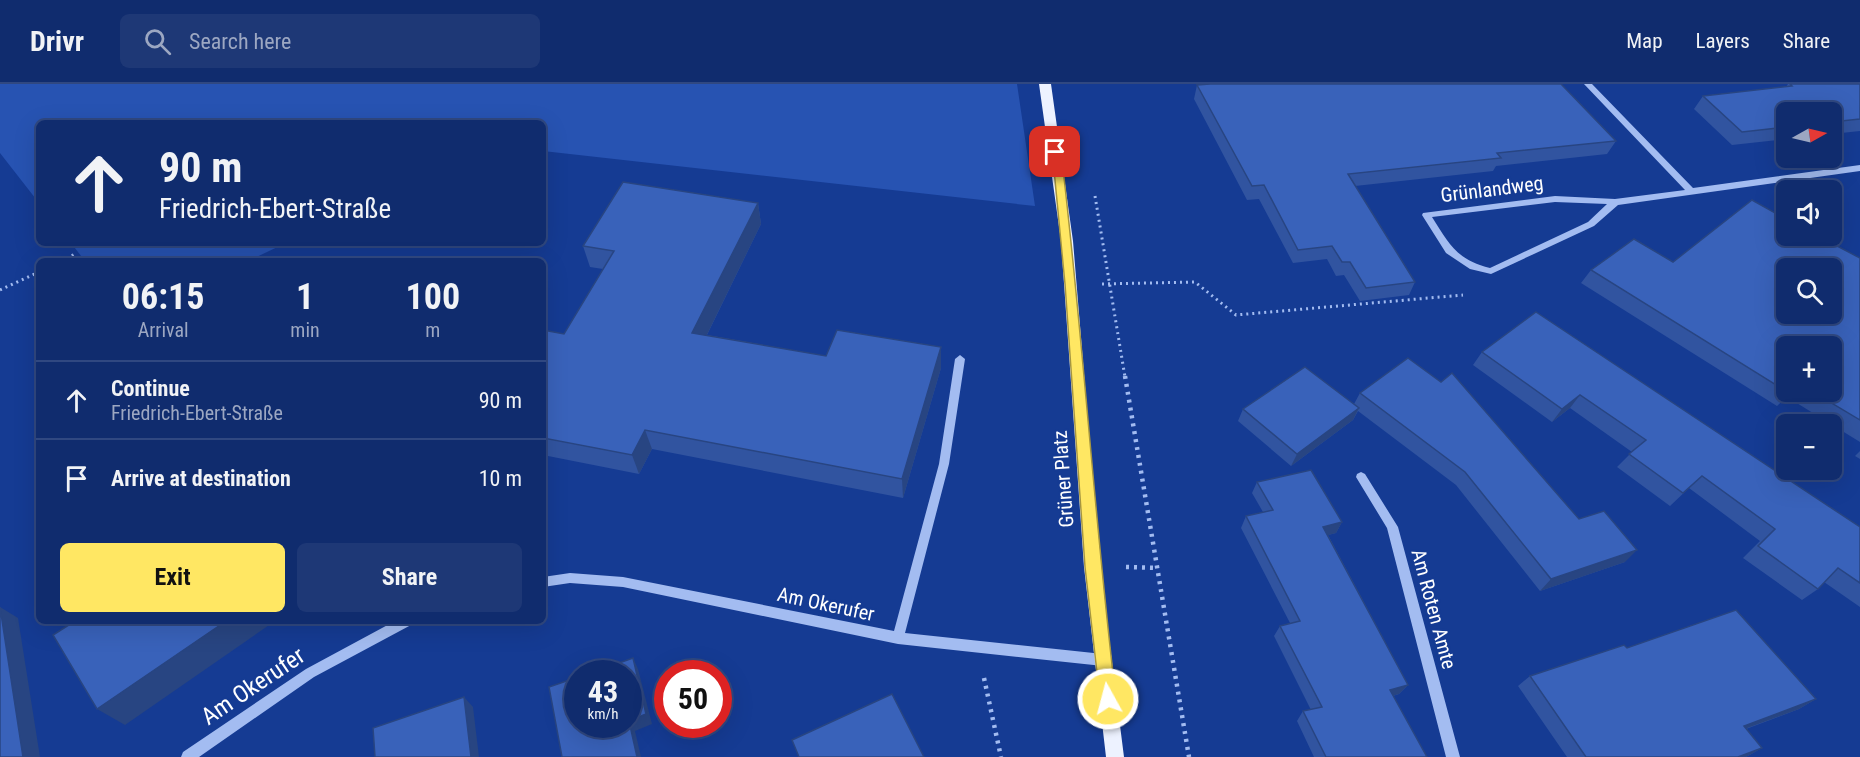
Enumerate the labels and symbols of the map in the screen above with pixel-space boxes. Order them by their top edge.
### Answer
north arrow [1776,102,1842,168]
pin [1029,126,1080,177]
street label: Grünlandweg [1439,171,1545,207]
street label: Grüner Platz [1048,430,1078,528]
street label: Am Roten Amte [1406,546,1462,672]
street label: Am Okerufer [775,582,877,626]
street label: Am Okerufer [196,641,310,731]
speed limit sign: 50 [654,660,732,738]
position arrow [1076,667,1140,731]

